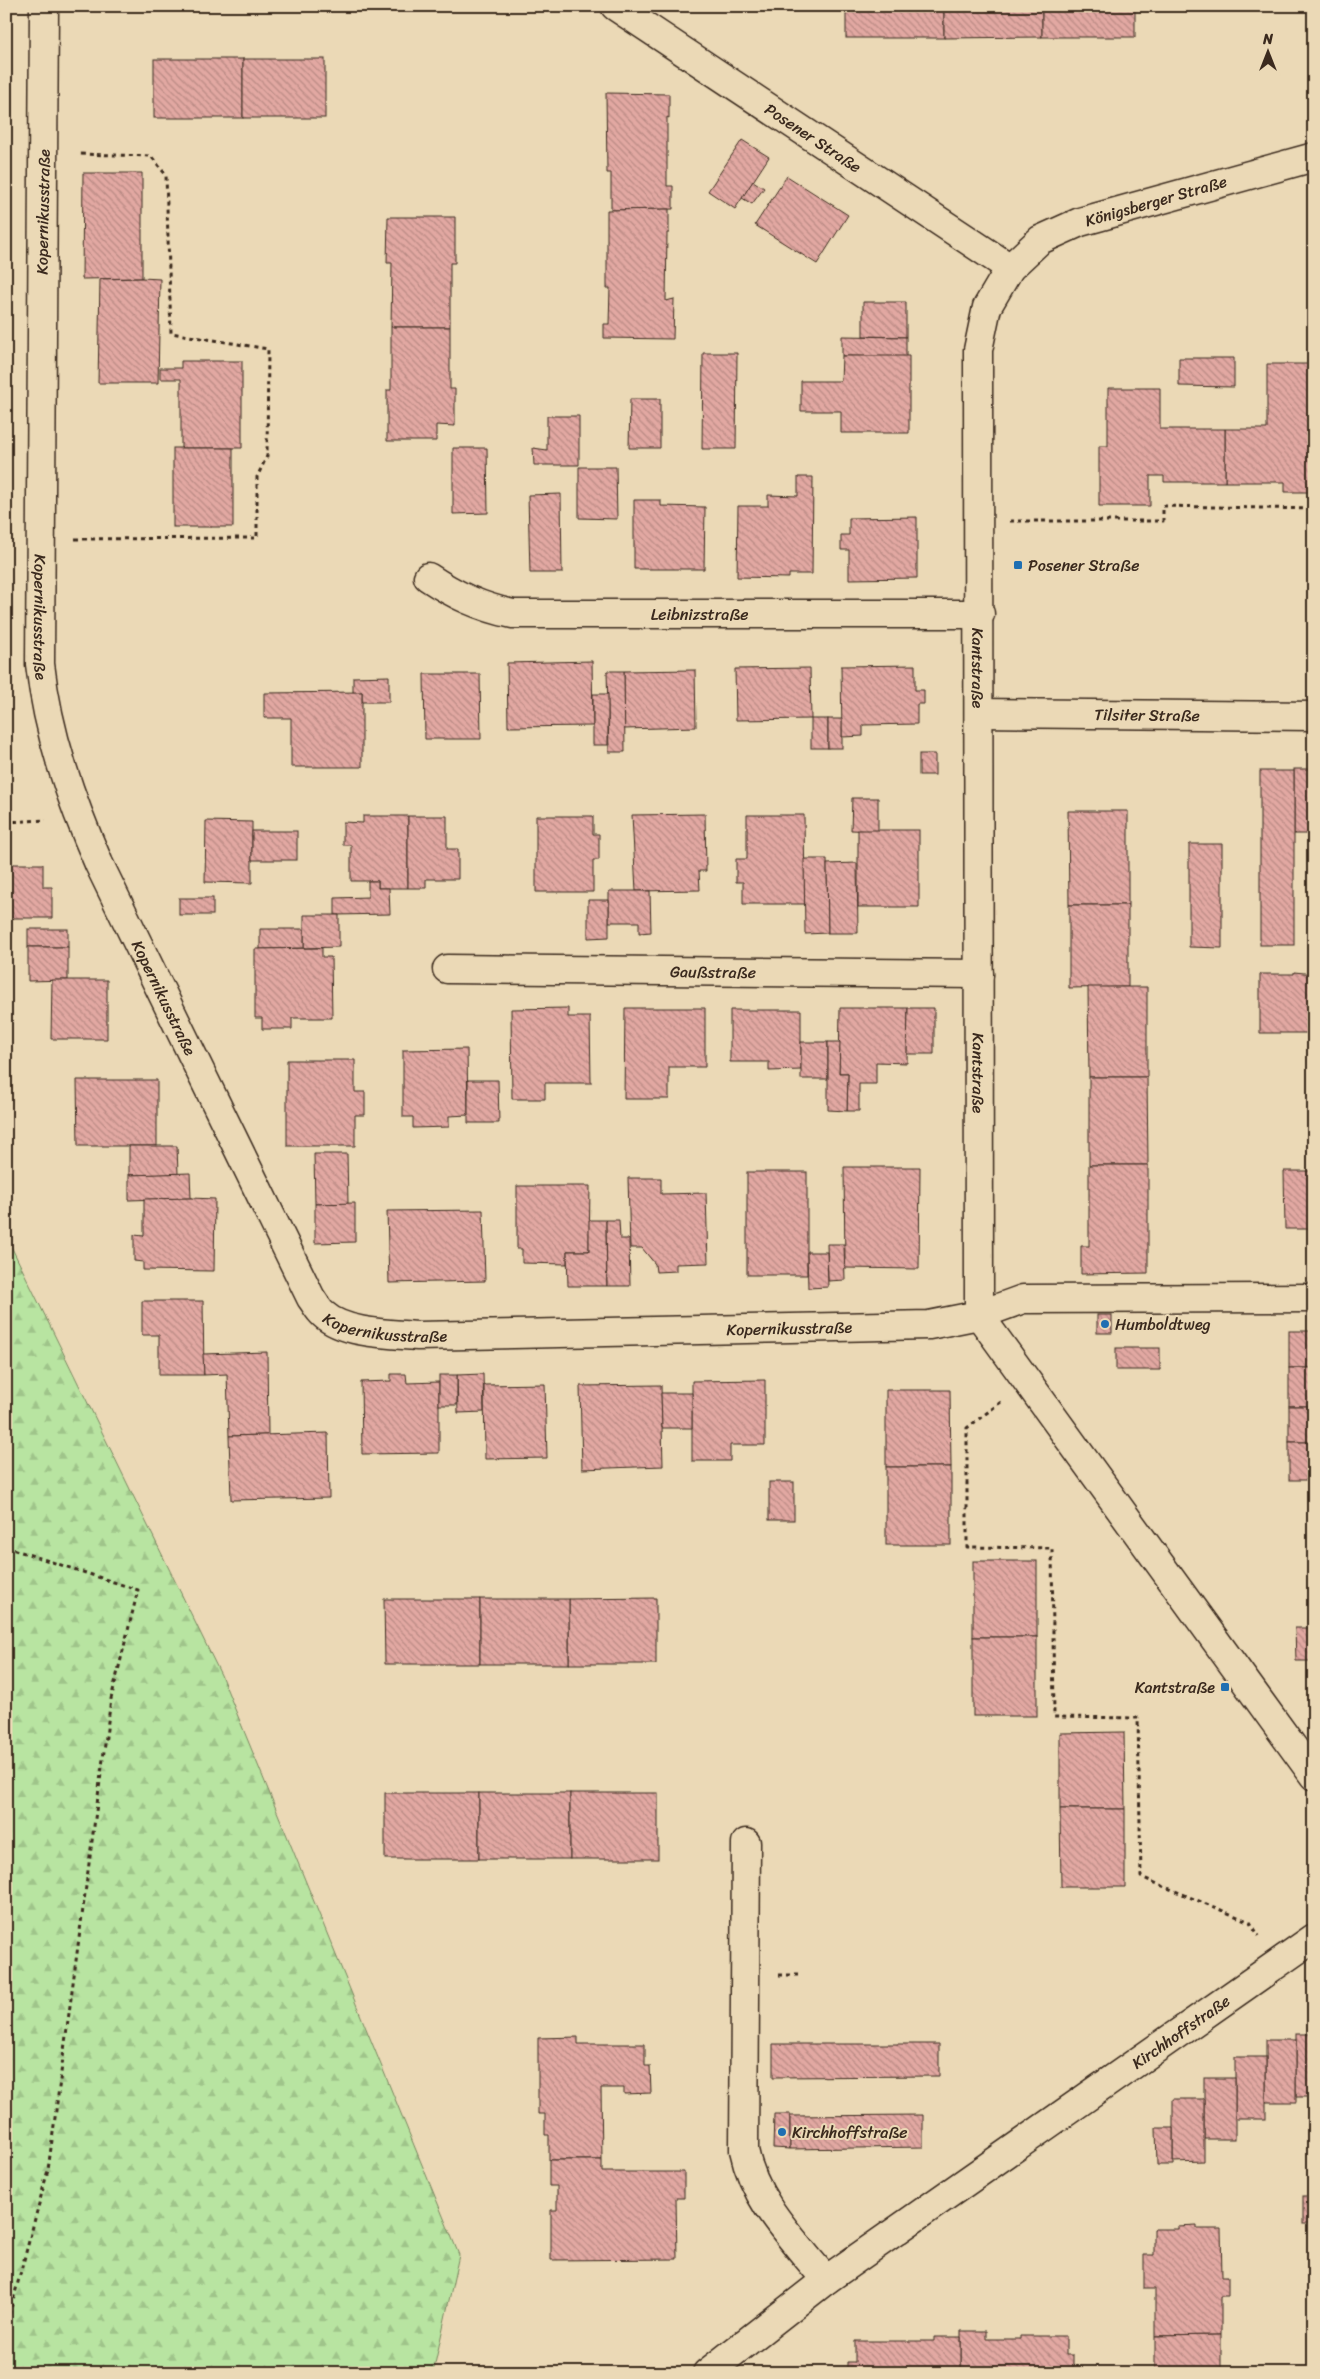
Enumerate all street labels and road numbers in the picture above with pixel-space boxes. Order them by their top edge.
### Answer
street label: Posener Straße [759,95,868,180]
street label: Kopernikusstraße [27,149,59,275]
street label: Königsberger Straße [1082,167,1230,235]
street label: Kopernikusstraße [25,554,56,682]
street label: Leibnizstraße [651,600,749,629]
street label: Kantstraße [964,628,993,708]
street label: Tilsiter Straße [1094,700,1200,729]
street label: Kopernikusstraße [124,935,205,1061]
street label: Gaußstraße [670,957,756,986]
street label: Kantstraße [964,1033,993,1113]
street label: Kopernikusstraße [317,1304,448,1351]
street label: Kopernikusstraße [726,1312,853,1344]
street label: Kirchhoffstraße [1125,1986,1236,2077]

